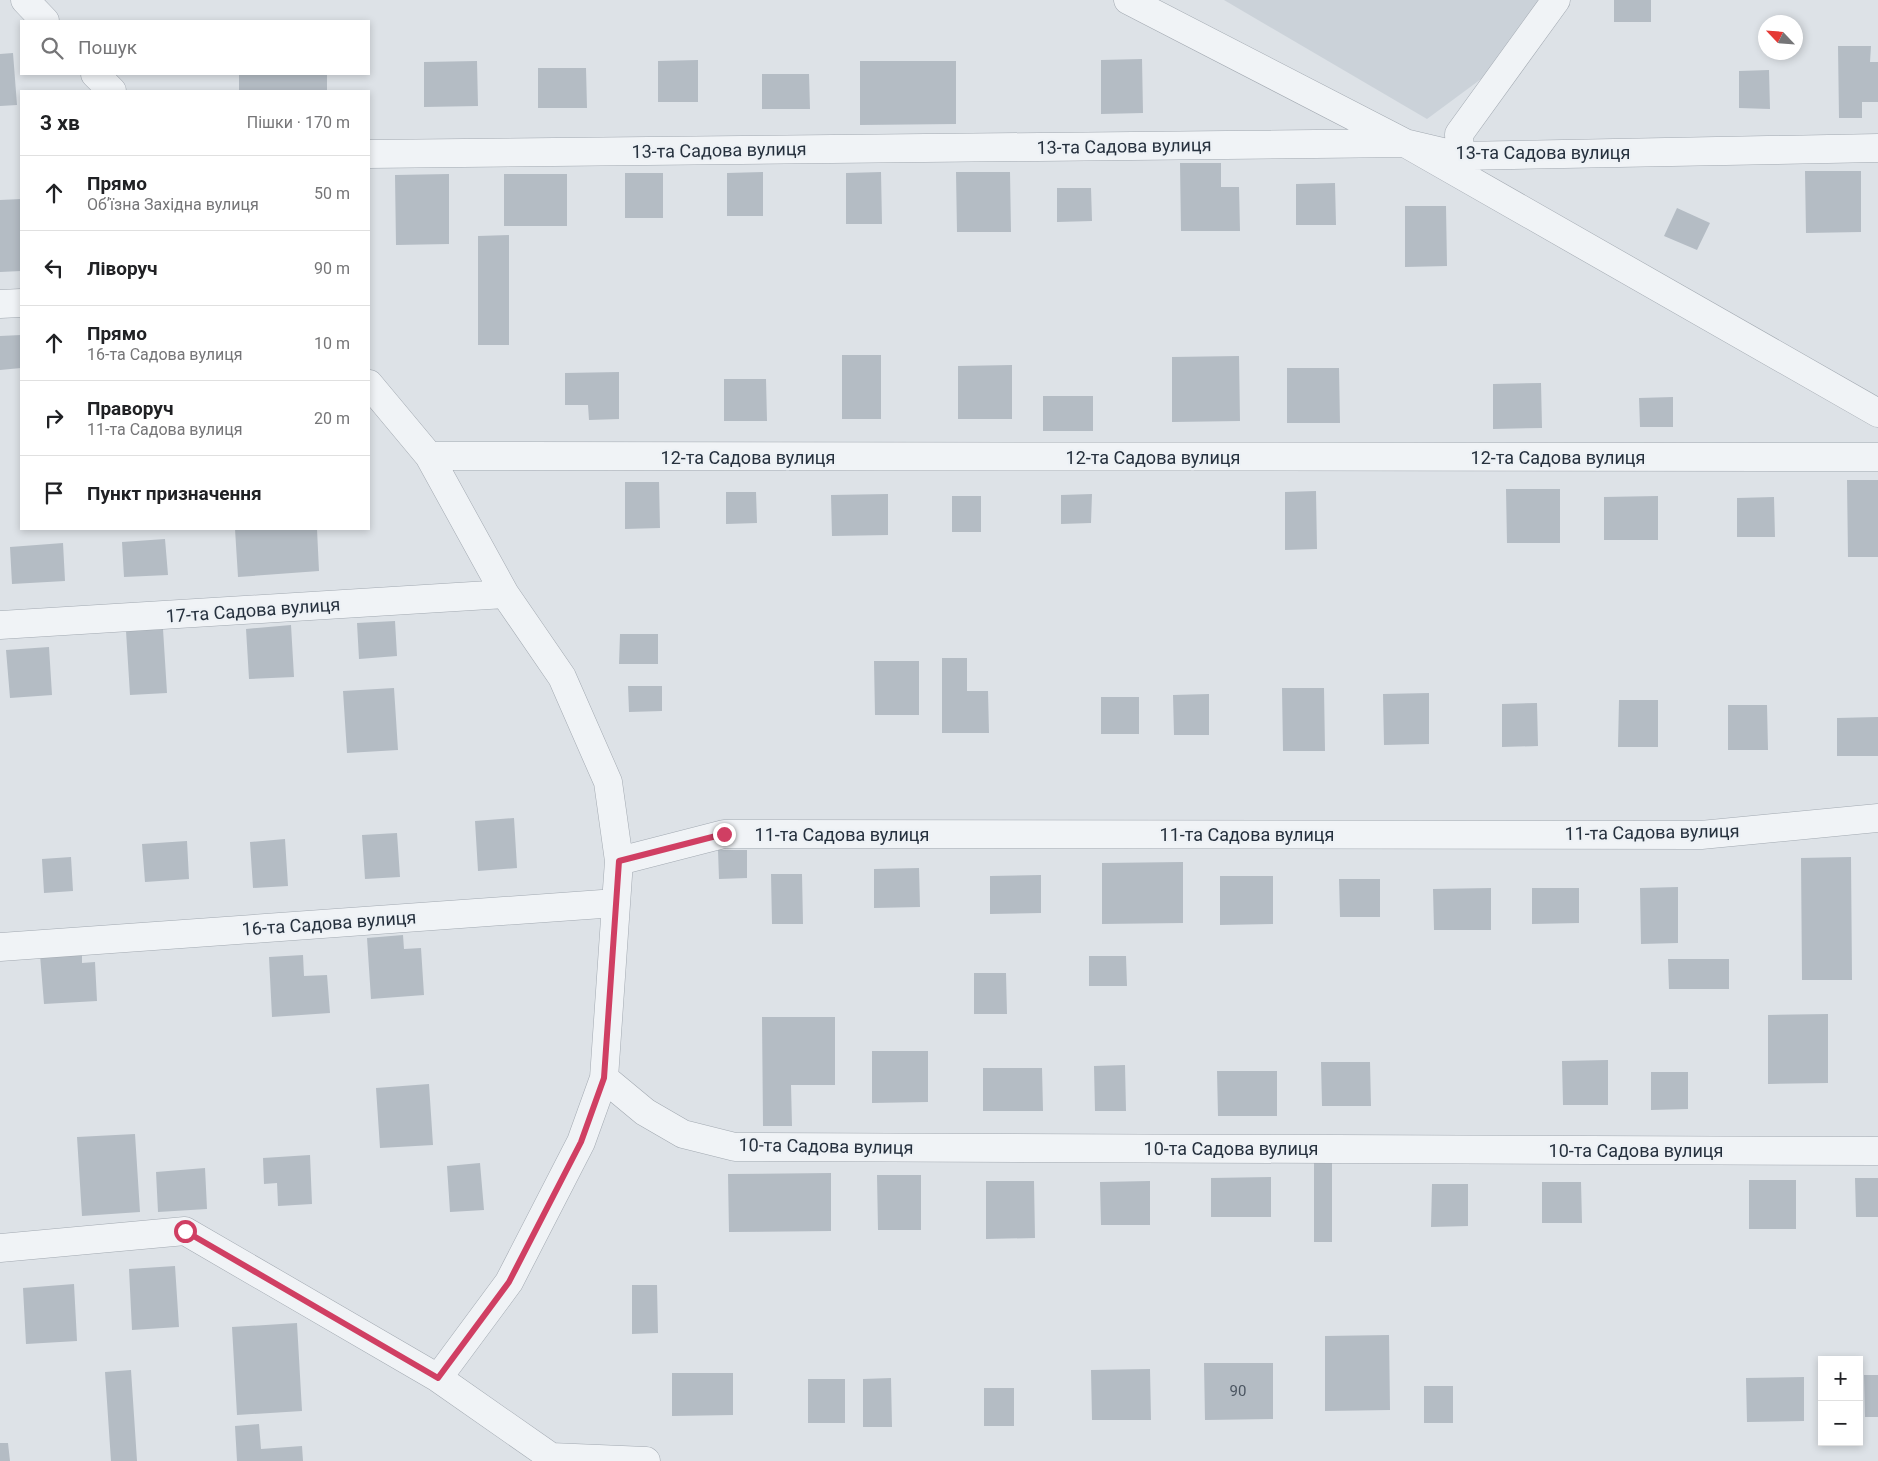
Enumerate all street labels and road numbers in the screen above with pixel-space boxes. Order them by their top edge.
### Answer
street label: 13-та Садова вулиця [1036,134,1212,158]
street label: 13-та Садова вулиця [631,138,807,162]
street label: 13-та Садова вулиця [1456,142,1630,163]
street label: 12-та Садова вулиця [661,447,835,468]
street label: 12-та Садова вулиця [1066,447,1240,468]
street label: 12-та Садова вулиця [1471,447,1645,468]
street label: 17-та Садова вулиця [165,593,341,627]
street label: 11-та Садова вулиця [1564,820,1740,844]
street label: 11-та Садова вулиця [755,824,929,845]
street label: 11-та Садова вулиця [1160,824,1334,845]
street label: 16-та Садова вулиця [241,906,417,940]
street label: 10-та Садова вулиця [738,1134,914,1158]
street label: 10-та Садова вулиця [1144,1138,1318,1159]
street label: 10-та Садова вулиця [1549,1140,1723,1161]

